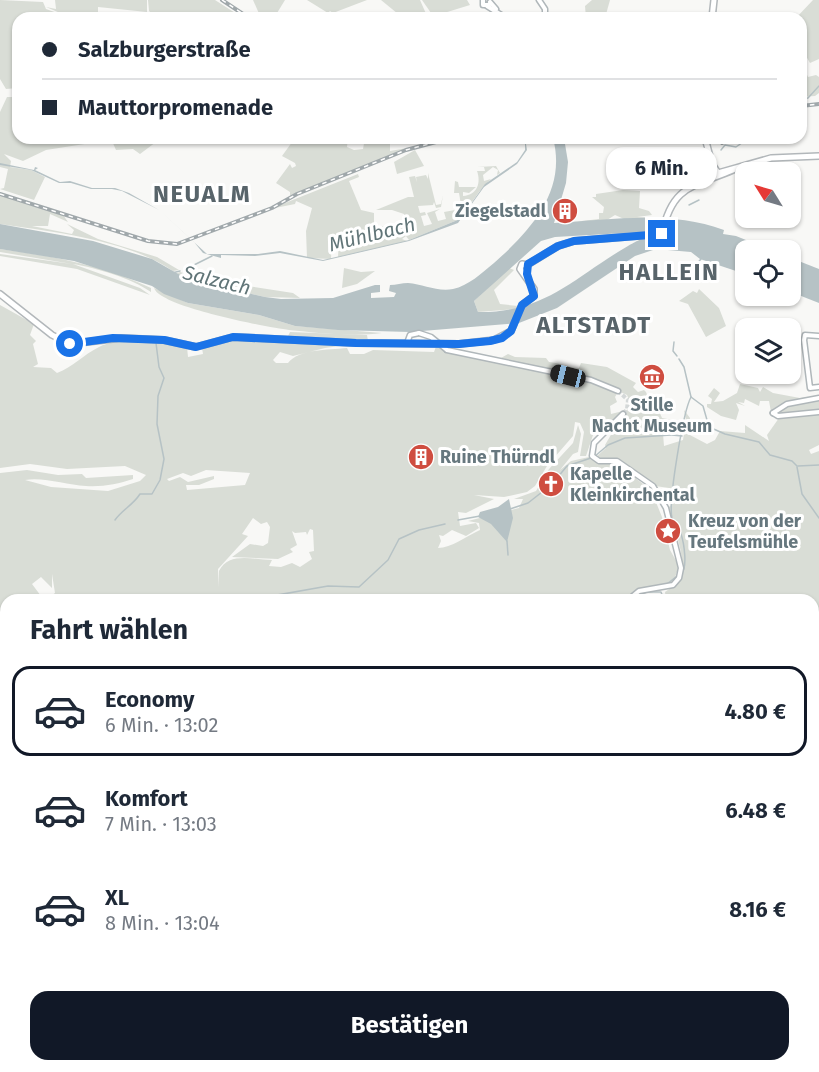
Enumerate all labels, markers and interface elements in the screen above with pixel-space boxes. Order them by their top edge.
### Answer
text: Salzburgerstraße [78,36,251,63]
text: Mauttorpromenade [78,94,273,121]
callout: 6 Min. [606,147,718,189]
text: 6 Min. [635,156,688,180]
north arrow [735,162,801,228]
map controls [735,162,801,384]
district label: NEUALM [153,180,251,208]
building icon: Ziegelstadl [550,196,580,226]
place label: Ziegelstadl [455,200,547,222]
water label: Mühlbach [326,212,418,256]
route end [648,220,675,247]
button: locate [735,240,801,306]
district label: HALLEIN [619,258,719,286]
water label: Salzach [180,260,253,300]
district label: ALTSTADT [535,311,652,339]
button: layers [735,318,801,384]
route start [56,330,83,357]
museum icon: Stille Nacht Museum [637,362,667,392]
car [548,363,588,389]
place label: Stille Nacht Museum [592,394,712,437]
building icon: Ruine Thürndl [406,442,436,472]
place label: Ruine Thürndl [440,446,556,468]
place label: Kapelle Kleinkirchental [570,463,695,506]
church icon: Kapelle Kleinkirchental [536,469,566,499]
place label: Kreuz von der Teufelsmühle [688,510,802,553]
place icon: Kreuz von der Teufelsmühle [653,516,683,546]
text: Fahrt wählen [30,614,188,646]
icon: car [33,684,87,738]
text: Economy [105,686,194,713]
text: 4.80 € [724,698,786,725]
text: 6 Min. · 13:02 [105,713,218,737]
icon: car [33,783,87,837]
text: Komfort [105,785,188,812]
text: 6.48 € [725,797,786,824]
text: 7 Min. · 13:03 [105,812,217,836]
icon: car [33,882,87,936]
text: XL [105,884,129,911]
text: 8.16 € [729,896,786,923]
text: 8 Min. · 13:04 [105,911,220,935]
button: Bestätigen [30,991,789,1060]

